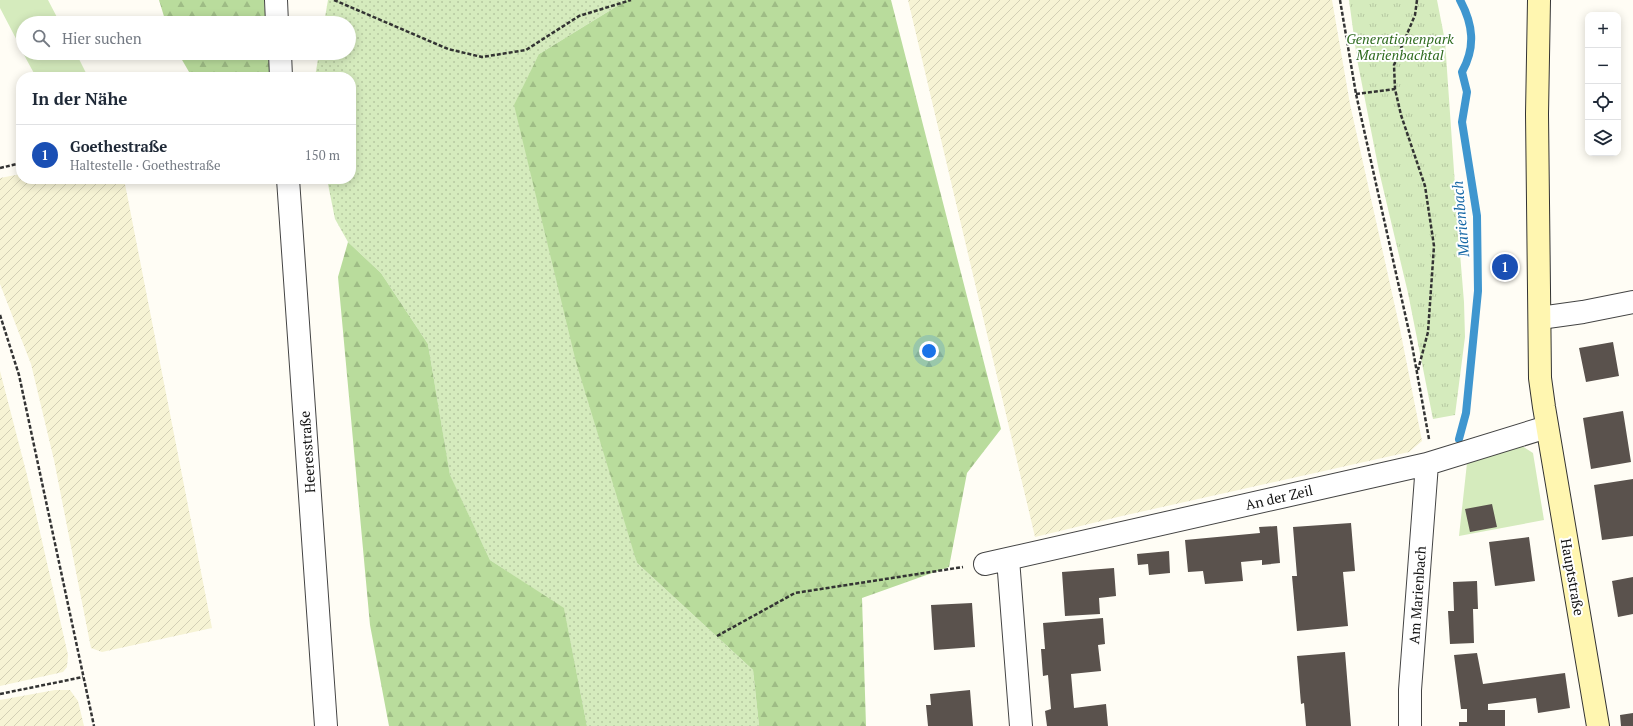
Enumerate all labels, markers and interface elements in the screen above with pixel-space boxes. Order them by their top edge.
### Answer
map controls [1585,12,1621,156]
button: + [1585,12,1621,48]
search box [16,16,356,60]
icon: search [30,27,52,49]
text: Hier suchen [62,28,142,48]
park label: Generationenpark Marienbachtal [1346,29,1454,64]
button: − [1585,48,1621,84]
button: locate [1585,84,1621,120]
text: In der Nähe [32,87,127,110]
button: layers [1585,120,1621,156]
text: Goethestraße [70,136,167,156]
text: 1 [41,146,49,164]
text: 150 m [305,146,340,164]
text: Haltestelle · Goethestraße [70,156,221,174]
water label: Marienbach [1447,180,1473,259]
pin: 1 [1492,252,1518,282]
your location [919,341,939,361]
street label: Heeresstraße [295,410,319,494]
street label: An der Zeil [1243,480,1315,514]
street label: Hauptstraße [1557,537,1589,617]
street label: Am Marienbach [1404,545,1430,645]

